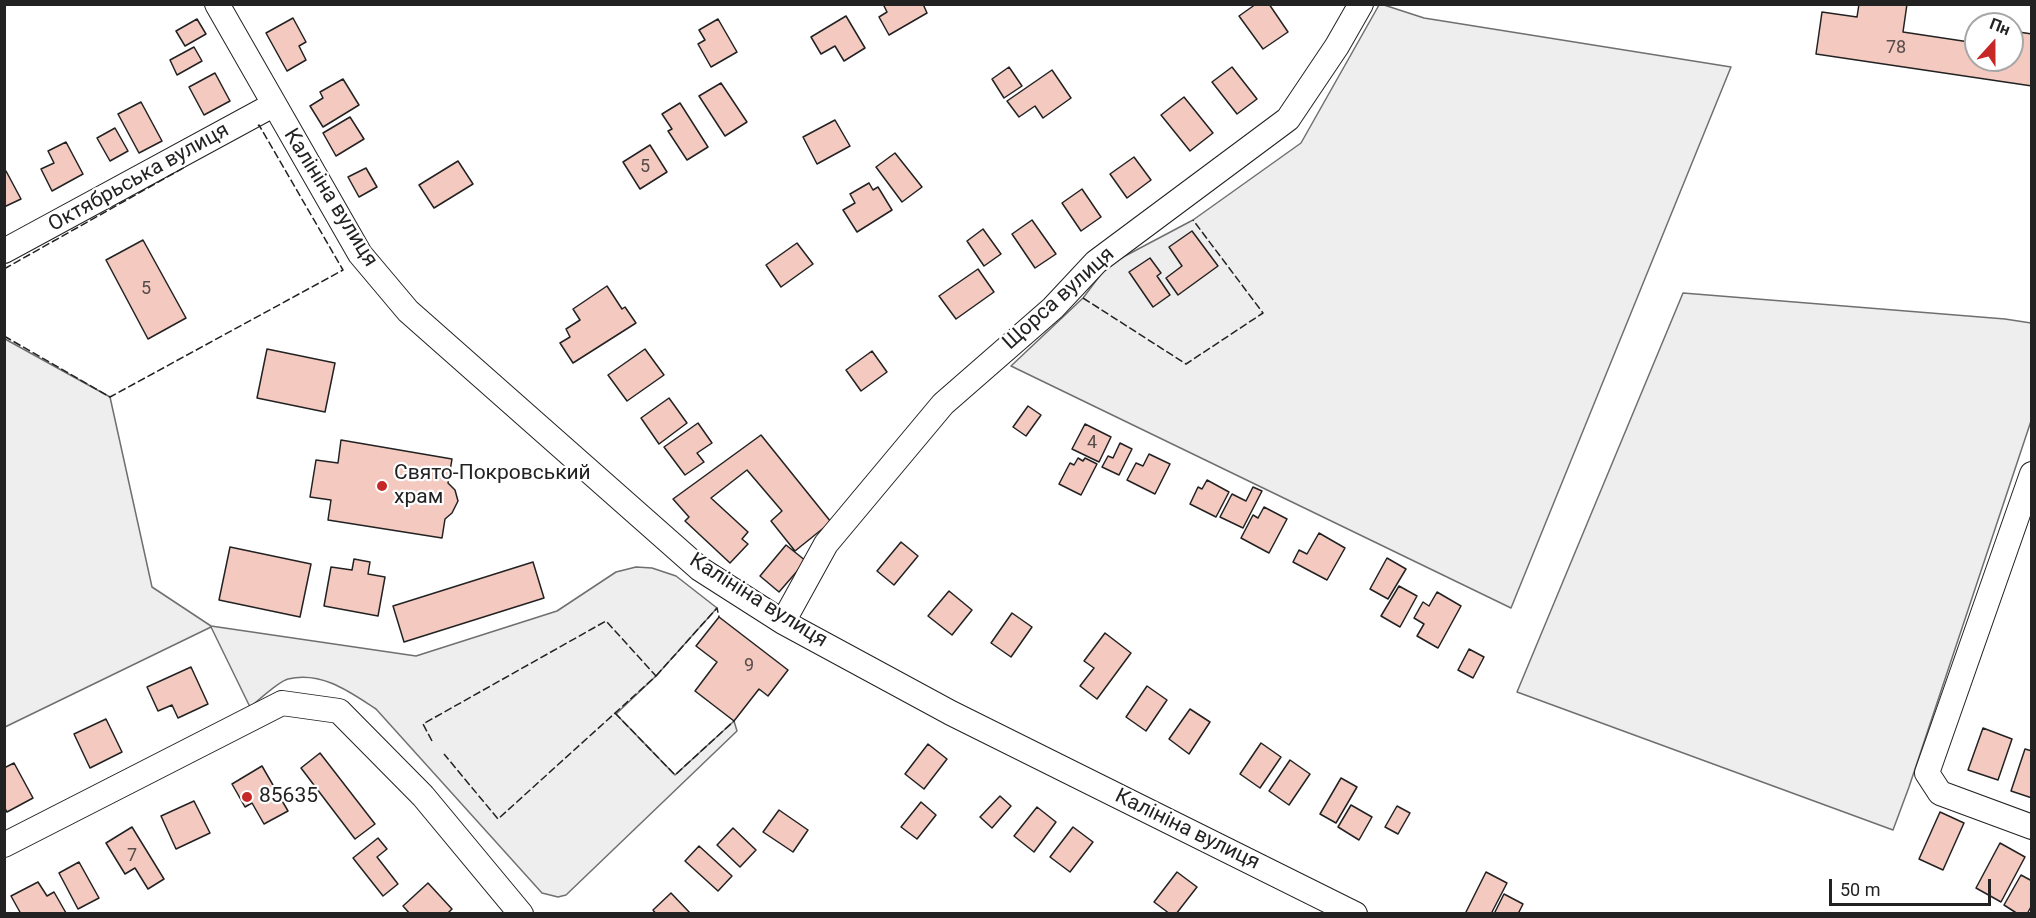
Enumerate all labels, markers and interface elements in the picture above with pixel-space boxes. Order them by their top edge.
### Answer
north arrow [1964,12,2024,72]
text: Пн [1987,14,2013,39]
house number: 78 [1886,37,1906,59]
street label: Октябрьська вулиця [44,118,234,238]
street label: Калініна вулиця [277,124,383,272]
house number: 5 [640,156,650,178]
street label: Щорса вулиця [998,242,1120,356]
house number: 5 [141,278,151,300]
house number: 4 [1087,432,1097,454]
place label: Свято-Покровський храм [394,461,591,511]
marker: Свято-Покровський храм [375,479,389,493]
street label: Калініна вулиця [684,548,832,654]
house number: 9 [744,655,754,677]
place label: 85635 [259,784,318,810]
street label: Калініна вулиця [1111,784,1263,876]
marker: 85635 [240,790,254,804]
house number: 7 [127,845,137,867]
scale bar [1832,867,1994,905]
text: 50 m [1840,879,1880,900]

